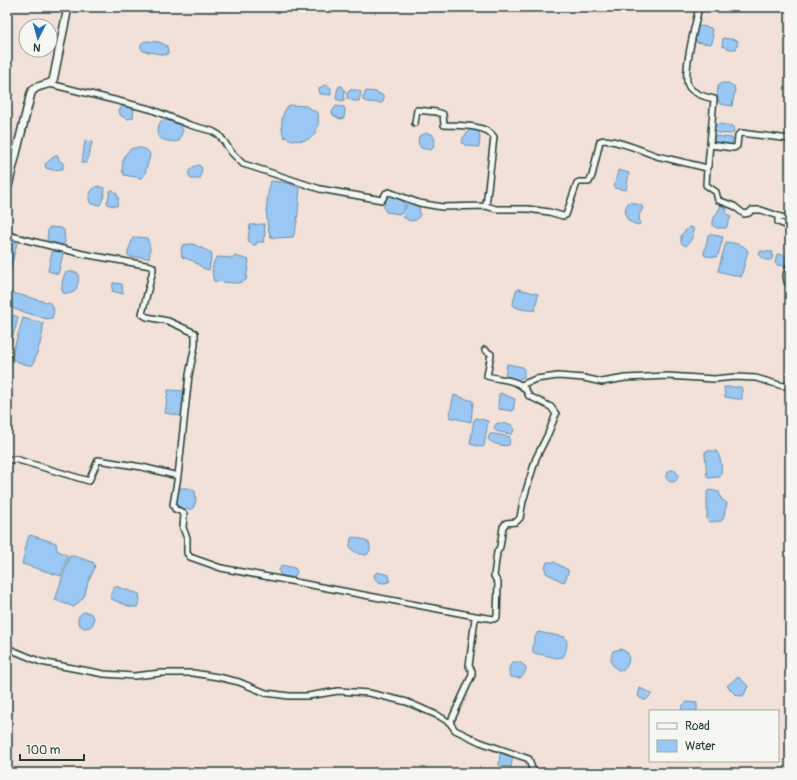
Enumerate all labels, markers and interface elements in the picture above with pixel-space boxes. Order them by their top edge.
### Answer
north arrow [18,18,58,58]
text: N [32,41,41,54]
legend [649,710,779,762]
text: Road [685,719,710,734]
scale bar [20,736,84,762]
text: Water [685,739,716,754]
text: 100 m [26,743,61,758]

